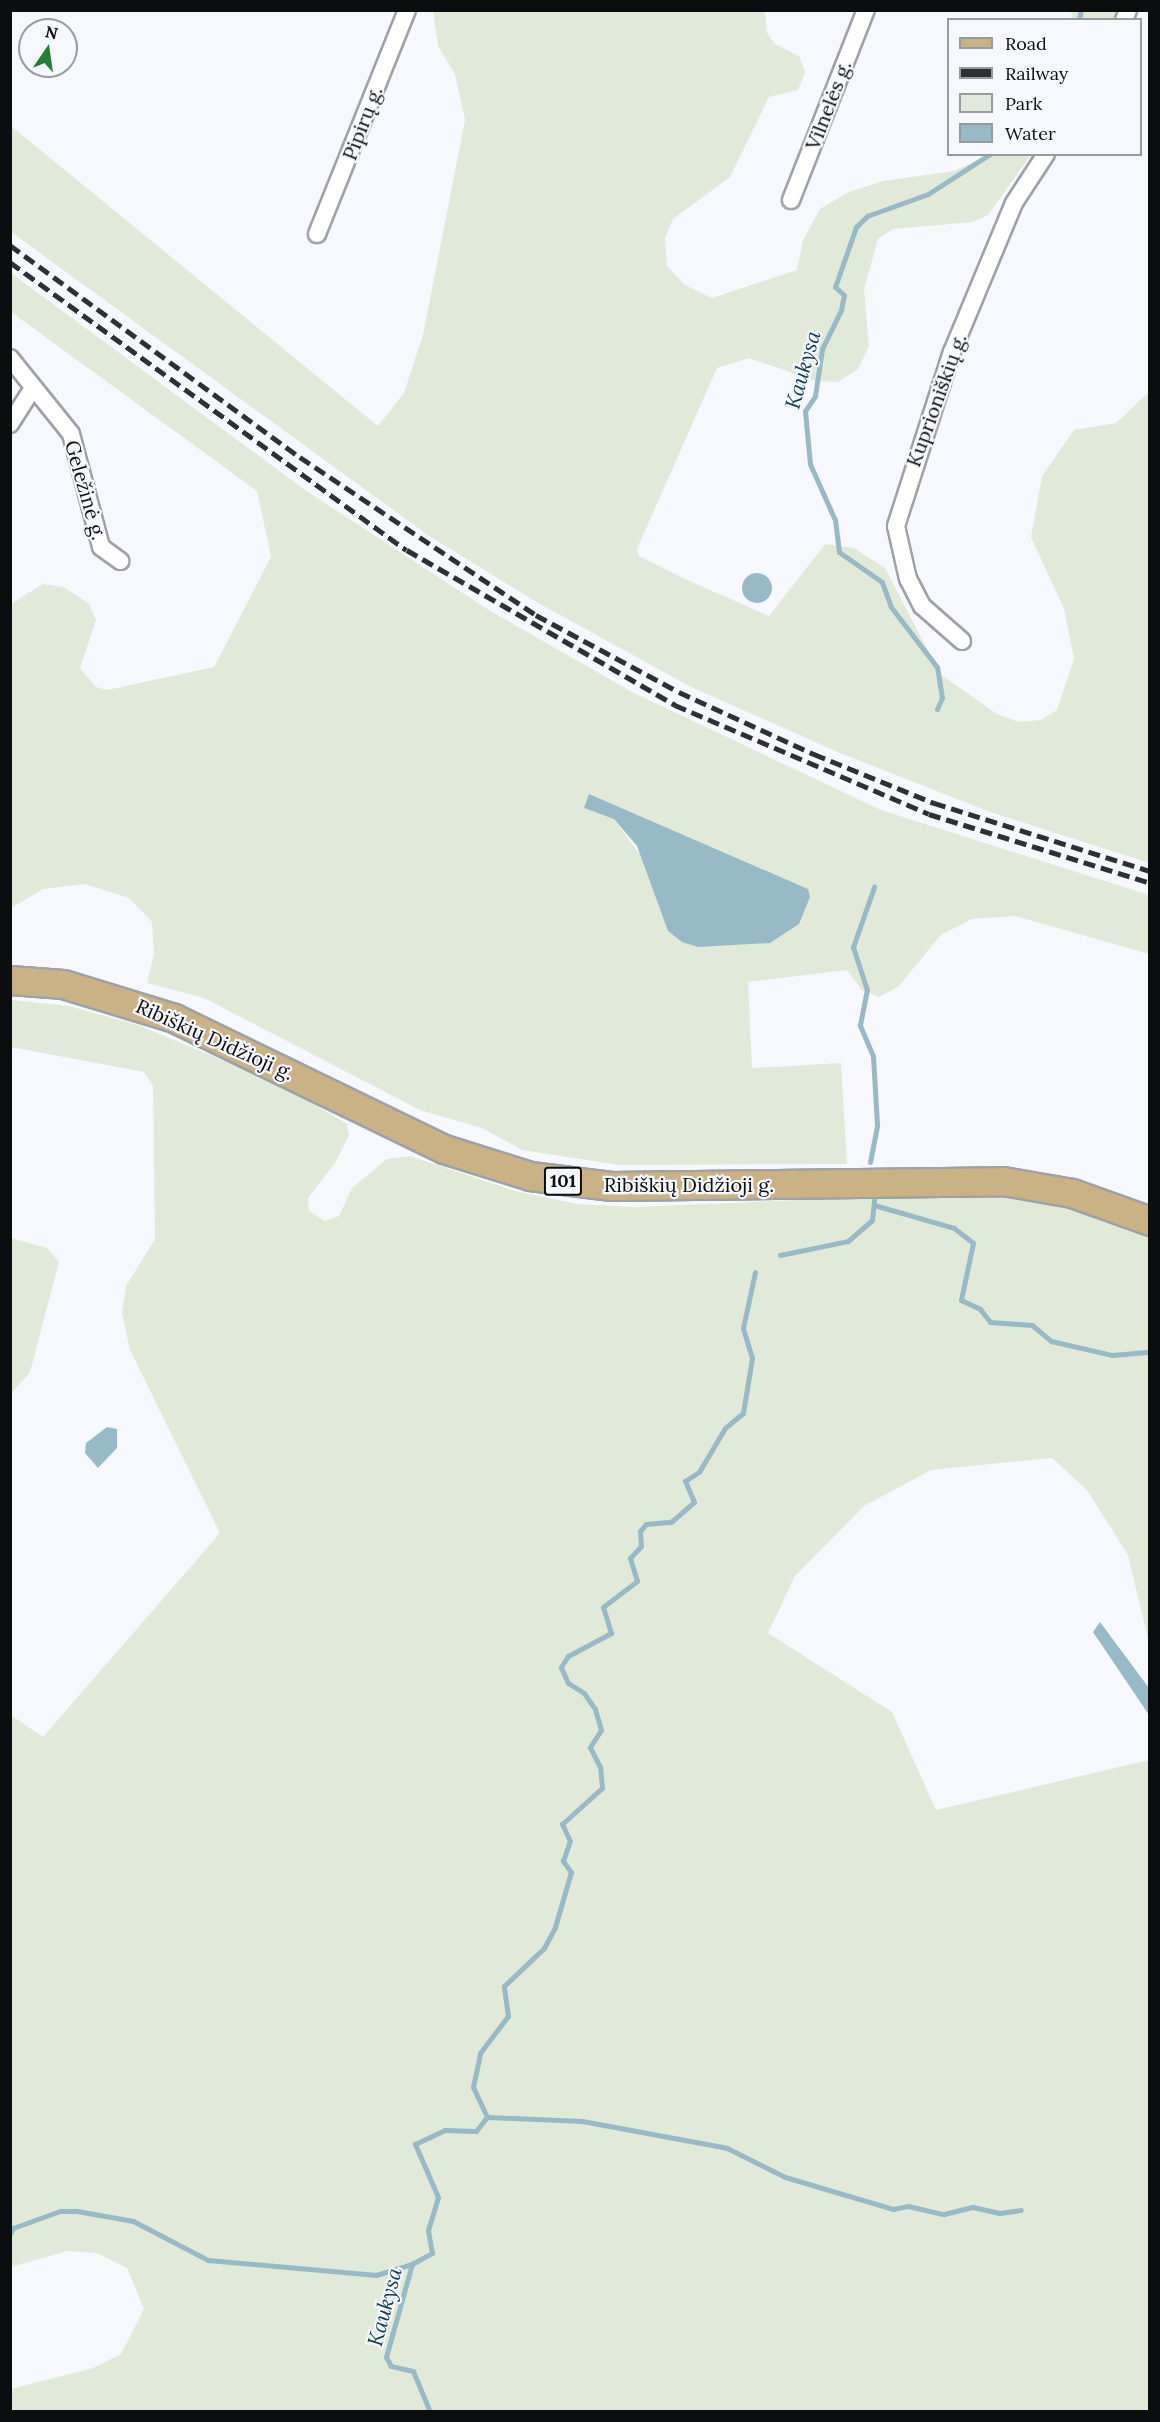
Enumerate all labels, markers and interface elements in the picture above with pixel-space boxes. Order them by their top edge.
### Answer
north arrow [18,18,78,78]
legend [947,18,1142,156]
text: N [43,21,60,44]
text: Road [1005,32,1047,55]
street label: Vilnelės g. [800,57,856,153]
text: Railway [1005,62,1068,85]
street label: Pipirų g. [337,83,387,163]
text: Park [1005,92,1042,115]
text: Water [1005,122,1056,145]
water label: Kaukysa [780,328,826,412]
street label: Kuprioniškių g. [901,330,971,470]
street label: Geležinė g. [60,437,112,543]
street label: Ribiškių Didžioji g. [132,993,298,1085]
road number: 101 [544,1166,582,1196]
street label: Ribiškių Didžioji g. [604,1172,774,1196]
water label: Kaukysa [362,2265,408,2349]

